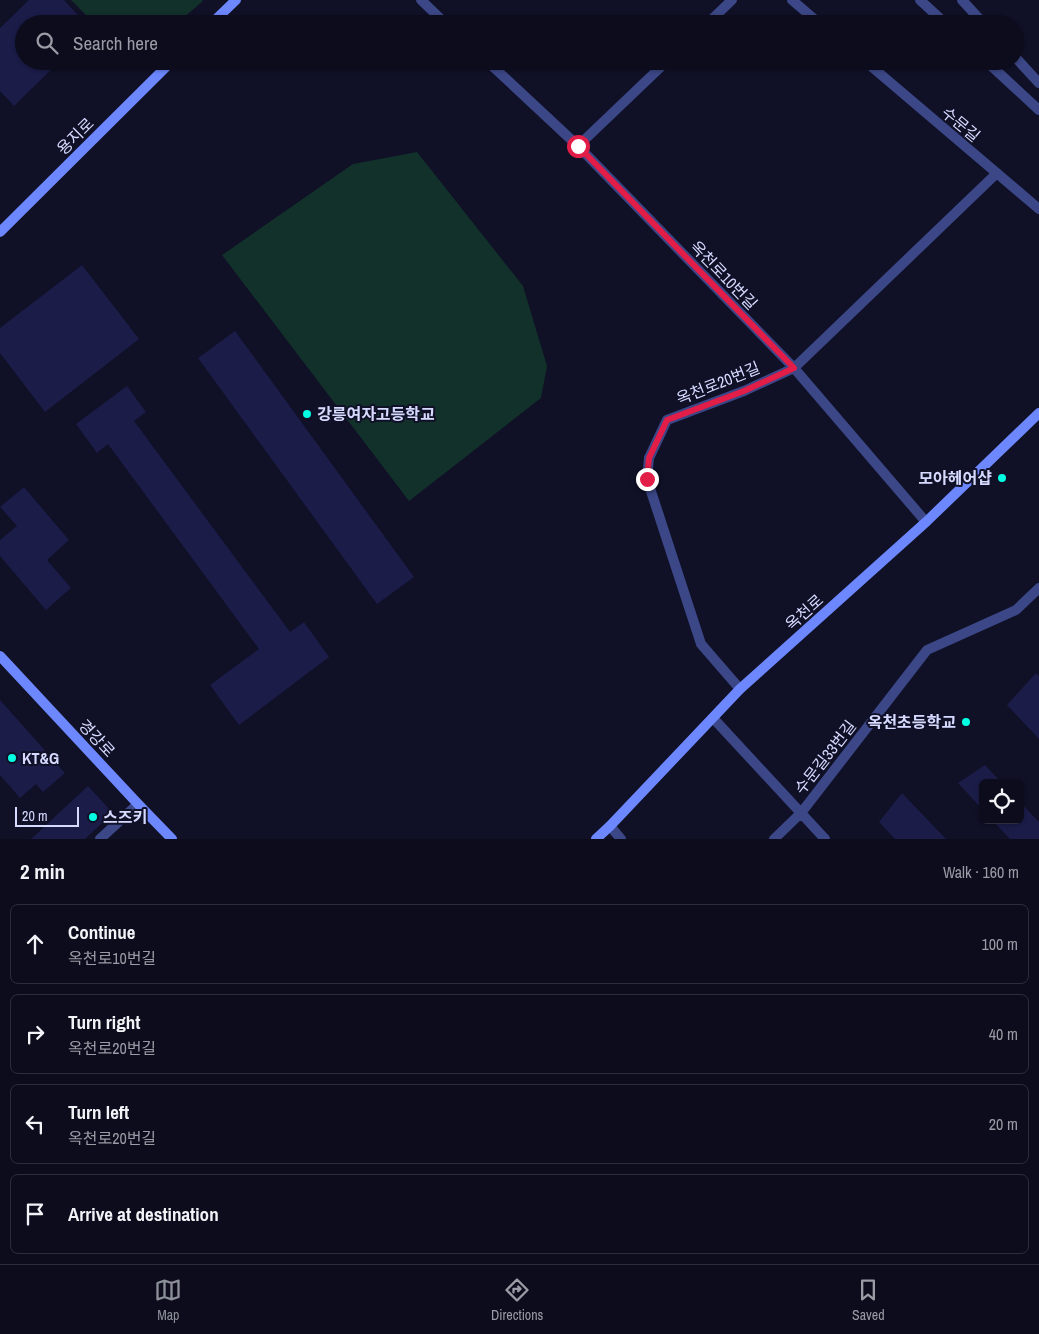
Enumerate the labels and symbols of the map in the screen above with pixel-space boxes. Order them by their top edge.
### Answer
street label: 수문길 [937,101,985,147]
street label: 용지로 [52,112,99,159]
route start [567,135,590,158]
street label: 옥천로10번길 [685,236,763,314]
street label: 옥천로20번길 [673,356,763,410]
place label: 강릉여자고등학교 [317,403,435,425]
marker: 강릉여자고등학교 [301,408,313,420]
place label: 모아헤어샵 [918,467,992,489]
route end [636,468,659,491]
marker: 모아헤어샵 [996,472,1008,484]
street label: 옥천로 [780,589,828,635]
place label: 옥천초등학교 [868,711,956,733]
street label: 경강로 [74,714,120,762]
street label: 수문길33번길 [789,715,861,799]
marker: 옥천초등학교 [960,716,972,728]
place label: KT&G [22,747,59,769]
marker: KT&G [6,752,18,764]
scale bar [15,804,79,827]
place label: 스즈키 [103,806,147,828]
marker: 스즈키 [87,811,99,823]

